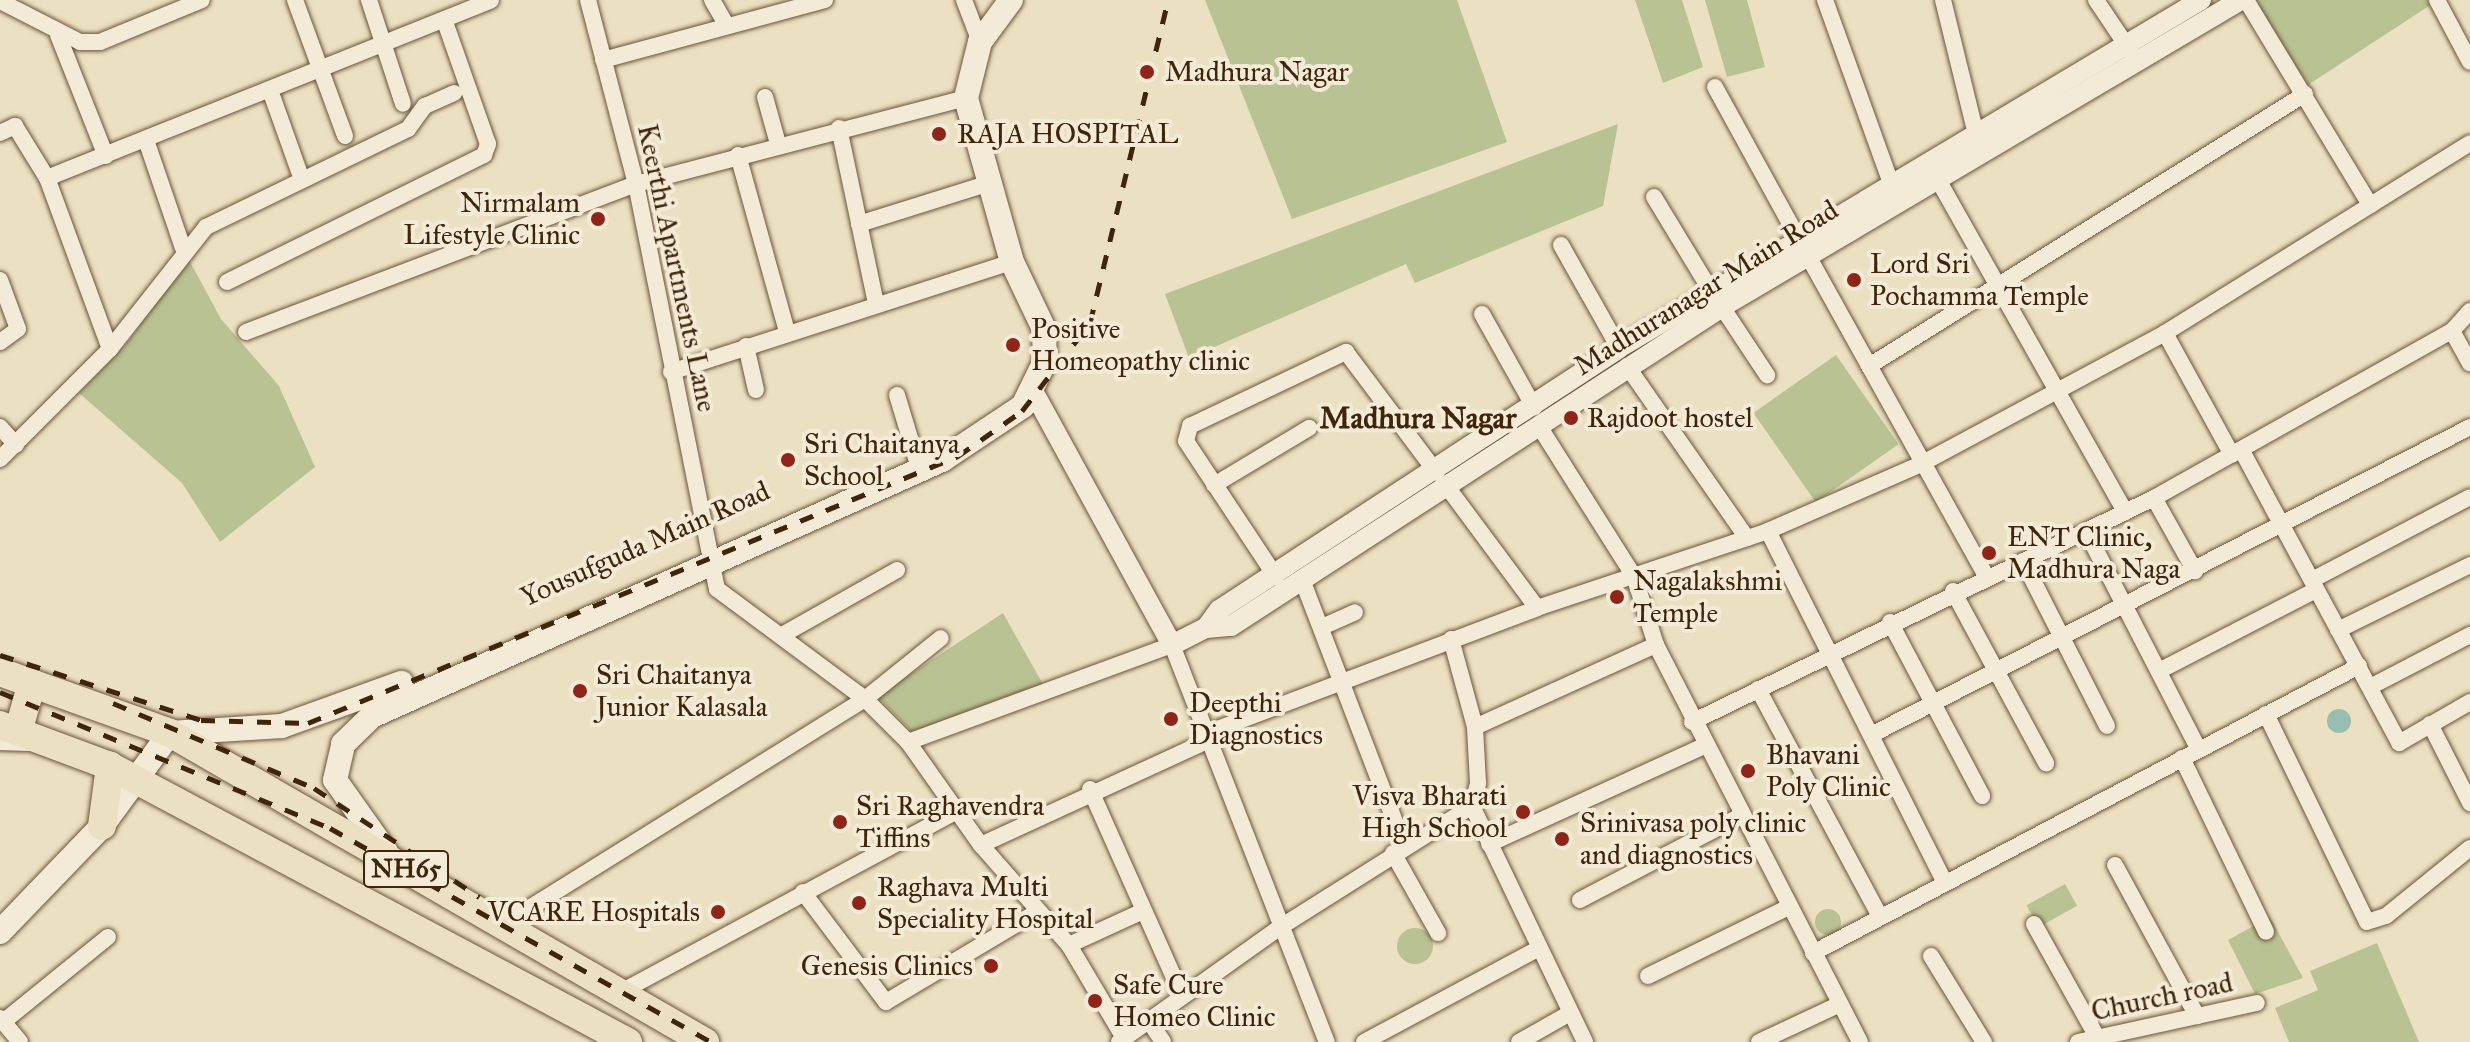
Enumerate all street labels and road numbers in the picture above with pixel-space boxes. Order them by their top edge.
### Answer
street label: Keerthi Apartments Lane [630,121,724,415]
street label: Madhuranagar Main Road [1568,193,1844,383]
street label: Yousufguda Main Road [515,474,775,614]
road number: NH65 [362,847,450,891]
street label: Church road [2088,966,2236,1028]

